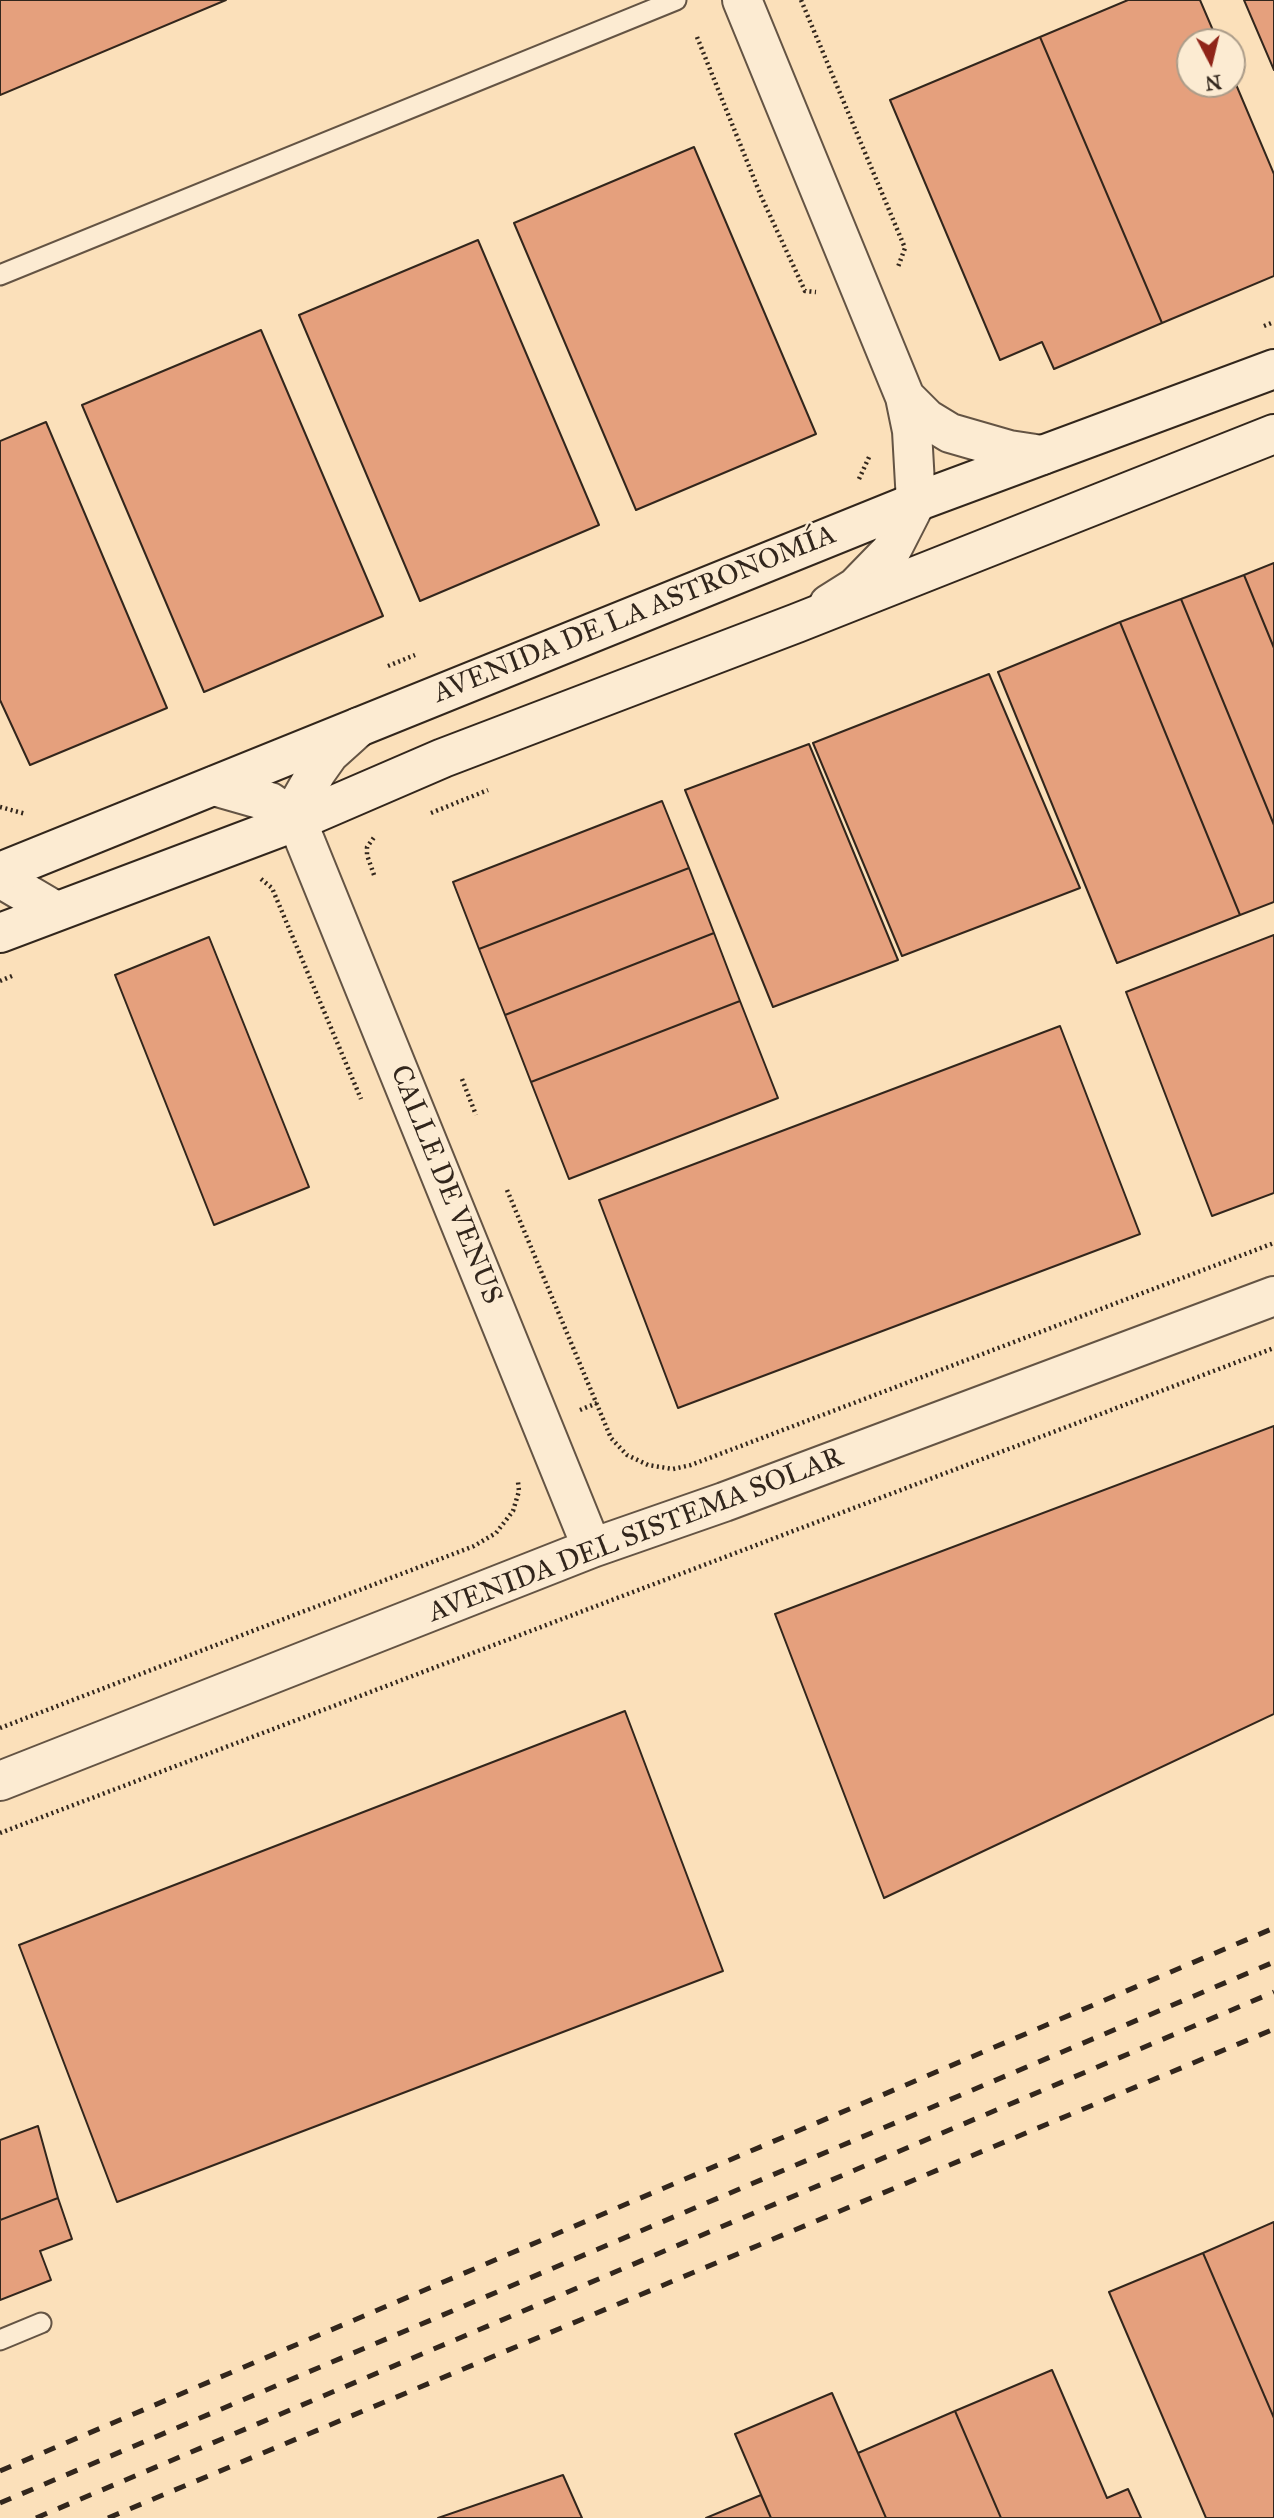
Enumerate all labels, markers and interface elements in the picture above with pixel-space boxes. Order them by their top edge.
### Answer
north arrow [1176,28,1246,98]
text: N [1204,70,1223,95]
street label: AVENIDA DE LA ASTRONOMÍA [429,519,841,711]
street label: CALLE DE VENUS [382,1061,508,1309]
street label: AVENIDA DEL SISTEMA SOLAR [424,1441,848,1631]

